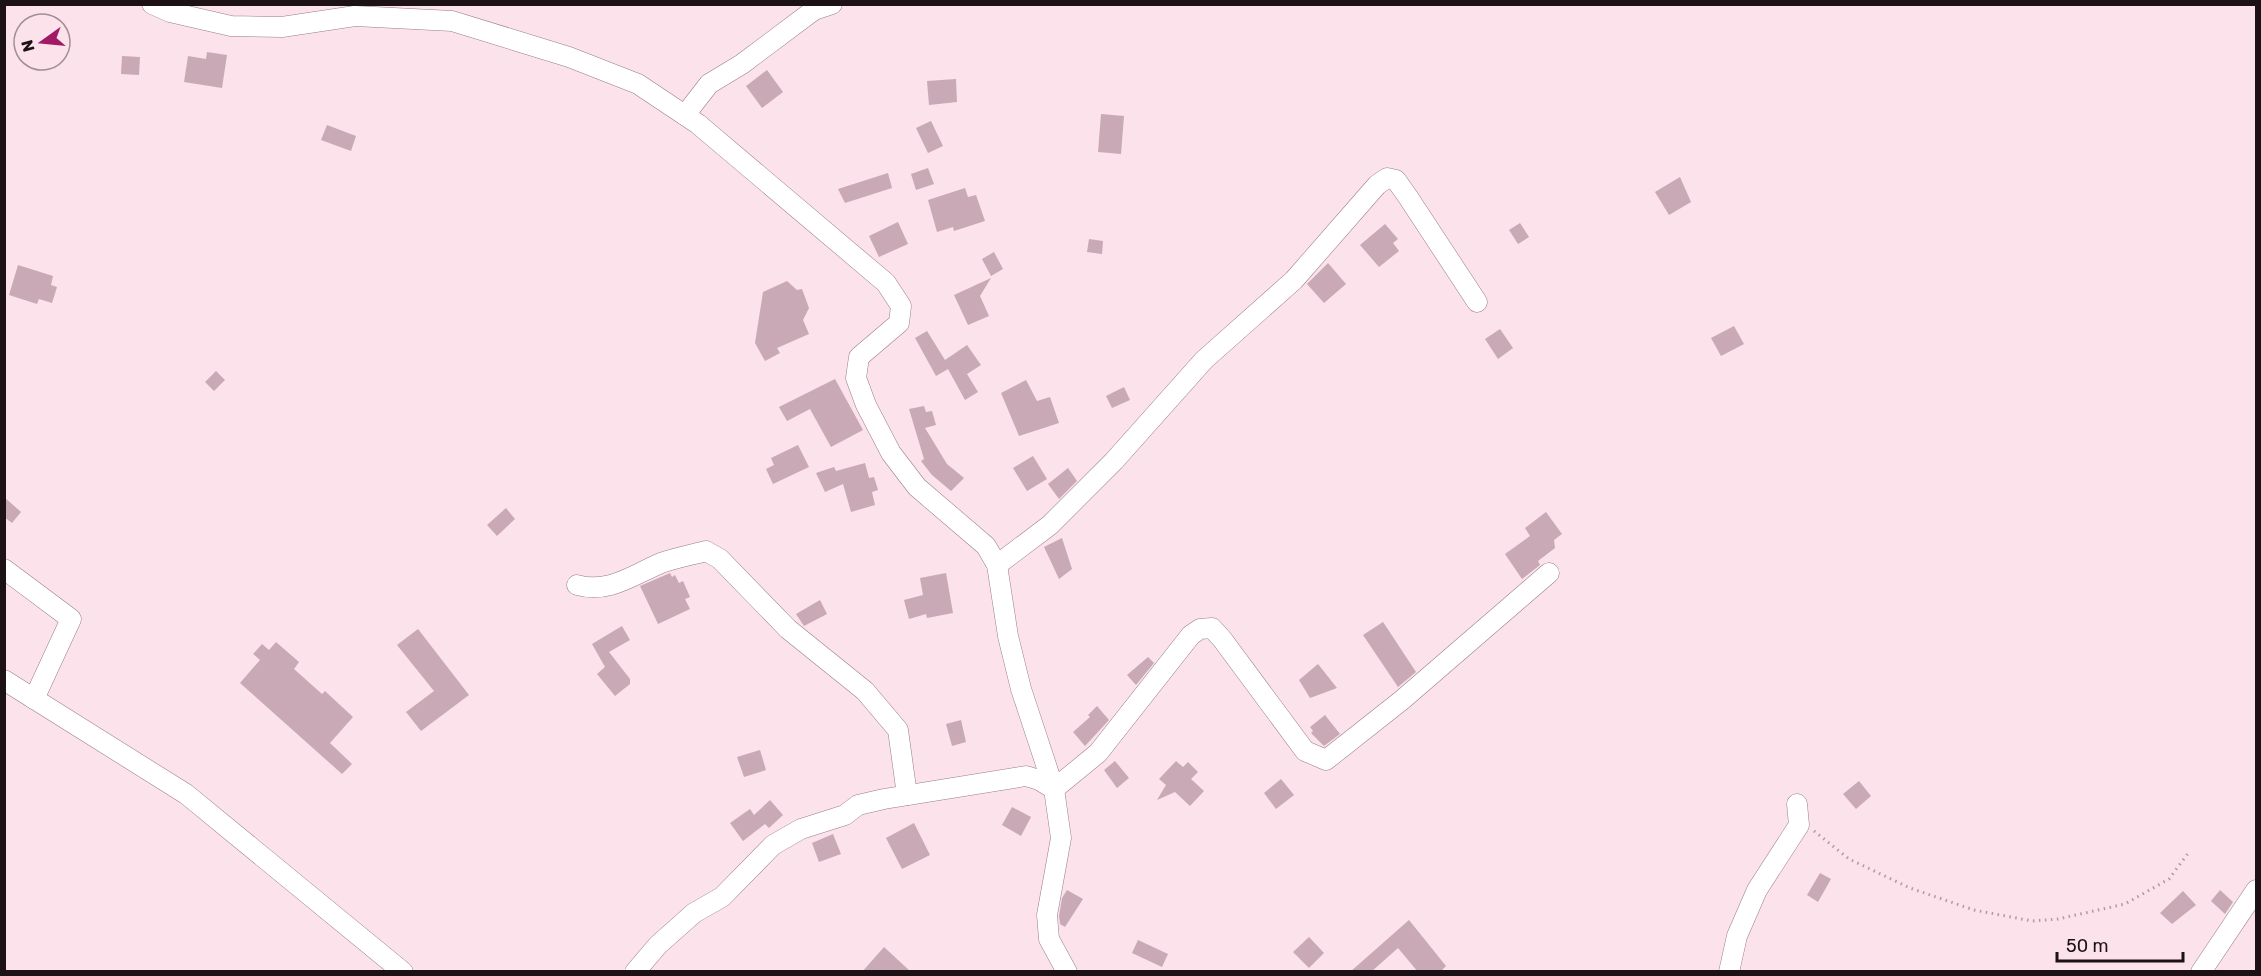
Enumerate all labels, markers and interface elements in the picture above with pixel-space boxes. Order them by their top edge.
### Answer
north arrow [12,12,72,72]
text: N [17,38,39,54]
scale bar [2057,925,2183,963]
text: 50 m [2066,935,2109,957]

